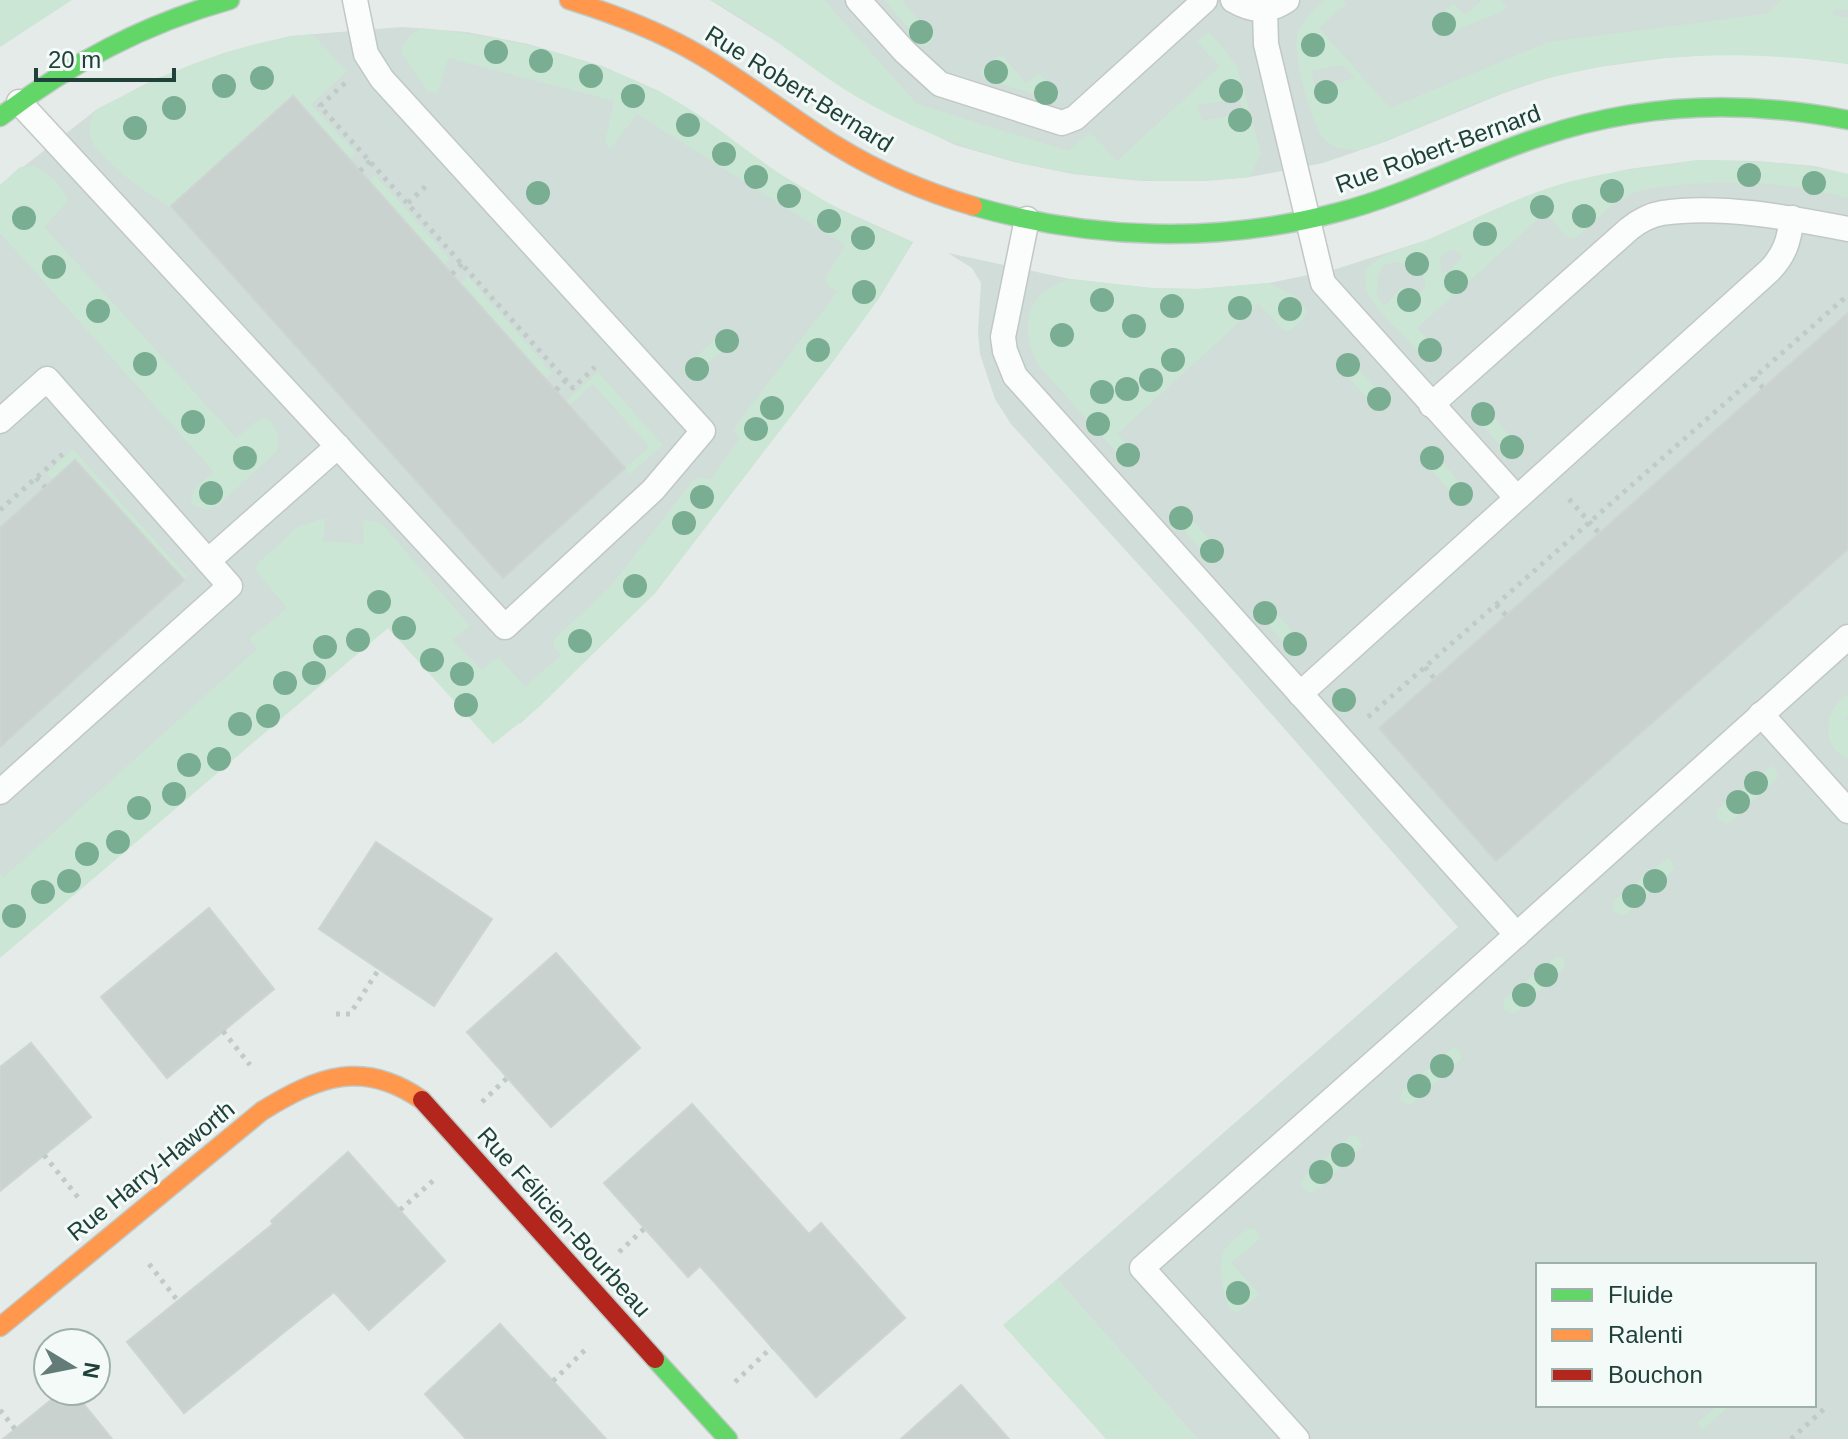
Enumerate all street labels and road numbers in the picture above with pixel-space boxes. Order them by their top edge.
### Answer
street label: Rue Robert-Bernard [700,20,898,157]
street label: Rue Robert-Bernard [1332,99,1544,198]
street label: Rue Harry-Haworth [62,1095,240,1246]
street label: Rue Félicien-Bourbeau [472,1121,657,1322]

